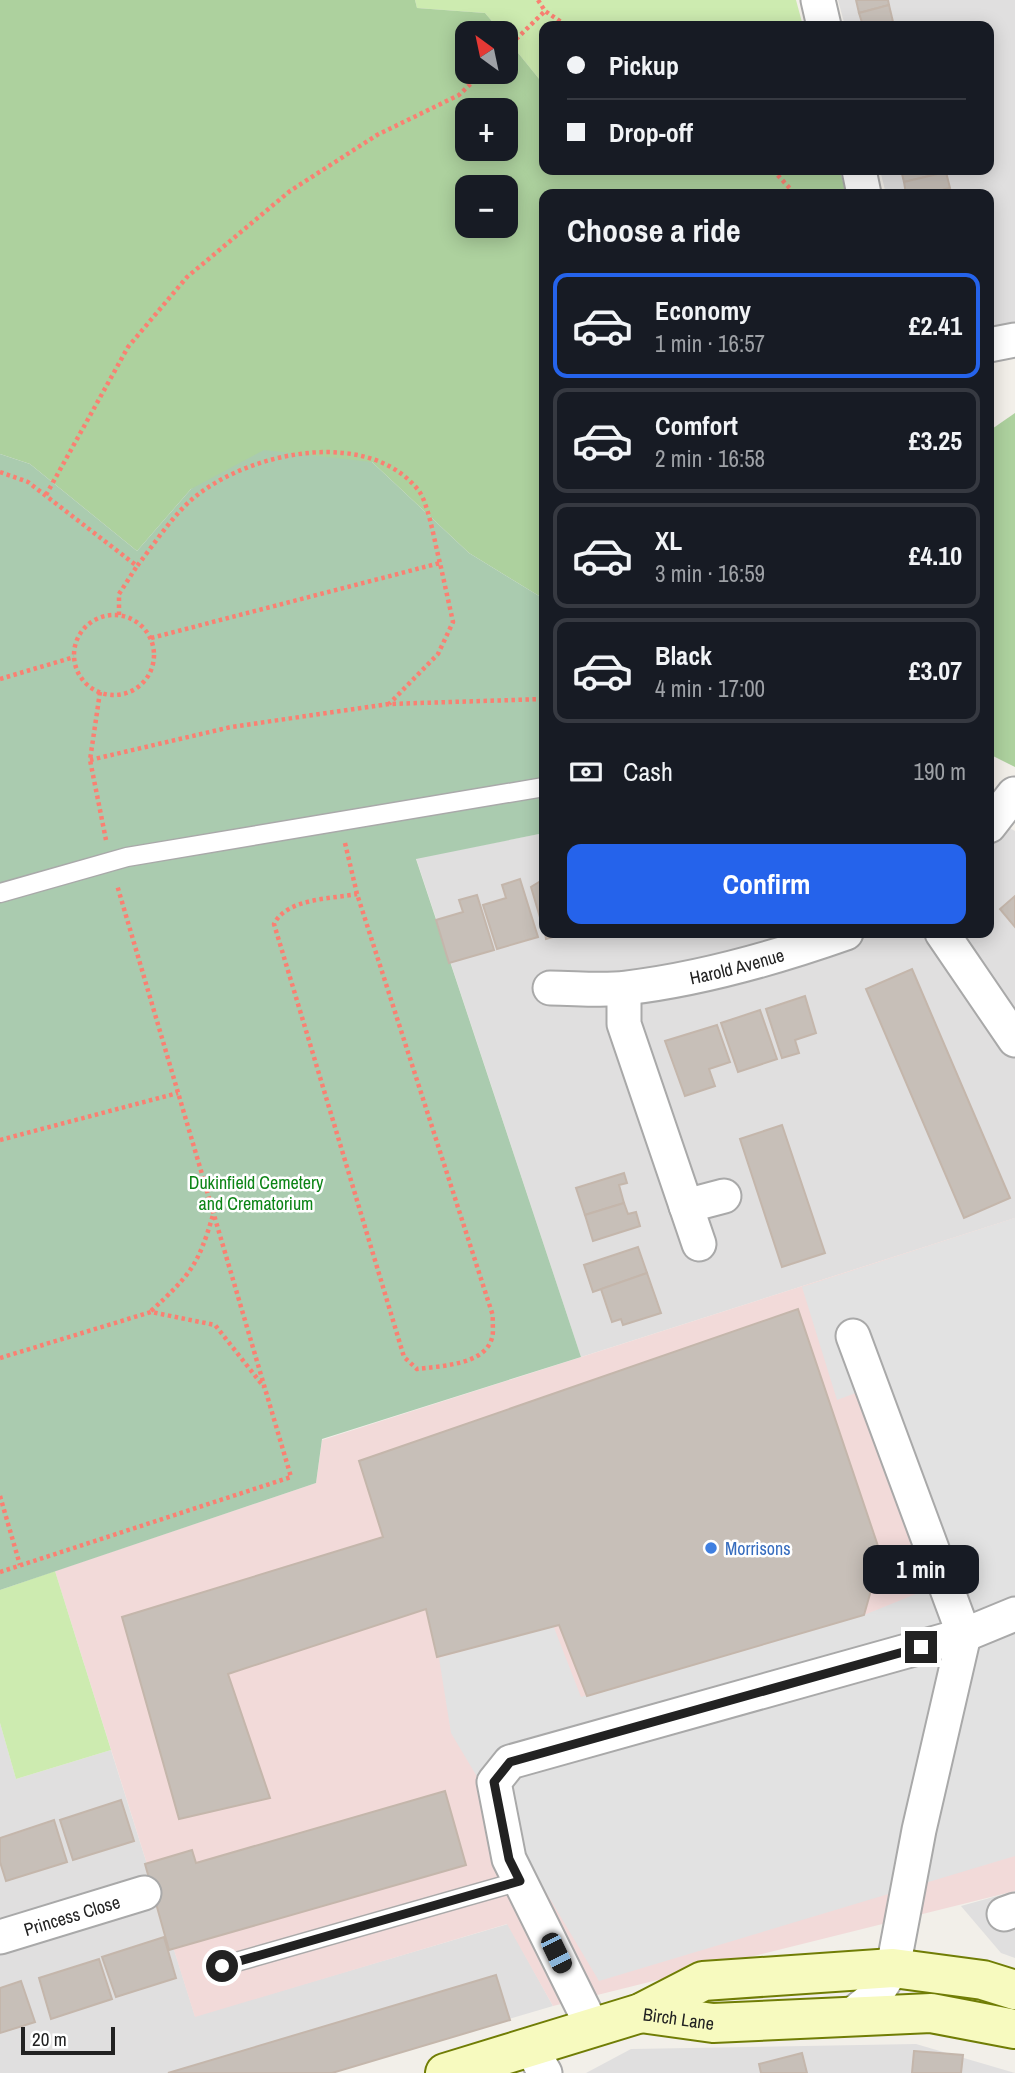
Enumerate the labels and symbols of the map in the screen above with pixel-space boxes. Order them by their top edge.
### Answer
north arrow [455,21,518,84]
street label: Harold Avenue [687,942,787,990]
park label: Dukinfield Cemetery and Crematorium [189,1170,324,1216]
place label: Morrisons [725,1536,791,1561]
marker: Morrisons [703,1540,719,1556]
callout: 1 min [863,1546,979,1594]
route end [905,1631,937,1663]
street label: Princess Close [21,1889,123,1942]
car [538,1930,575,1976]
route start [206,1950,238,1982]
street label: Birch Lane [642,2001,716,2036]
scale bar [21,2024,116,2056]

